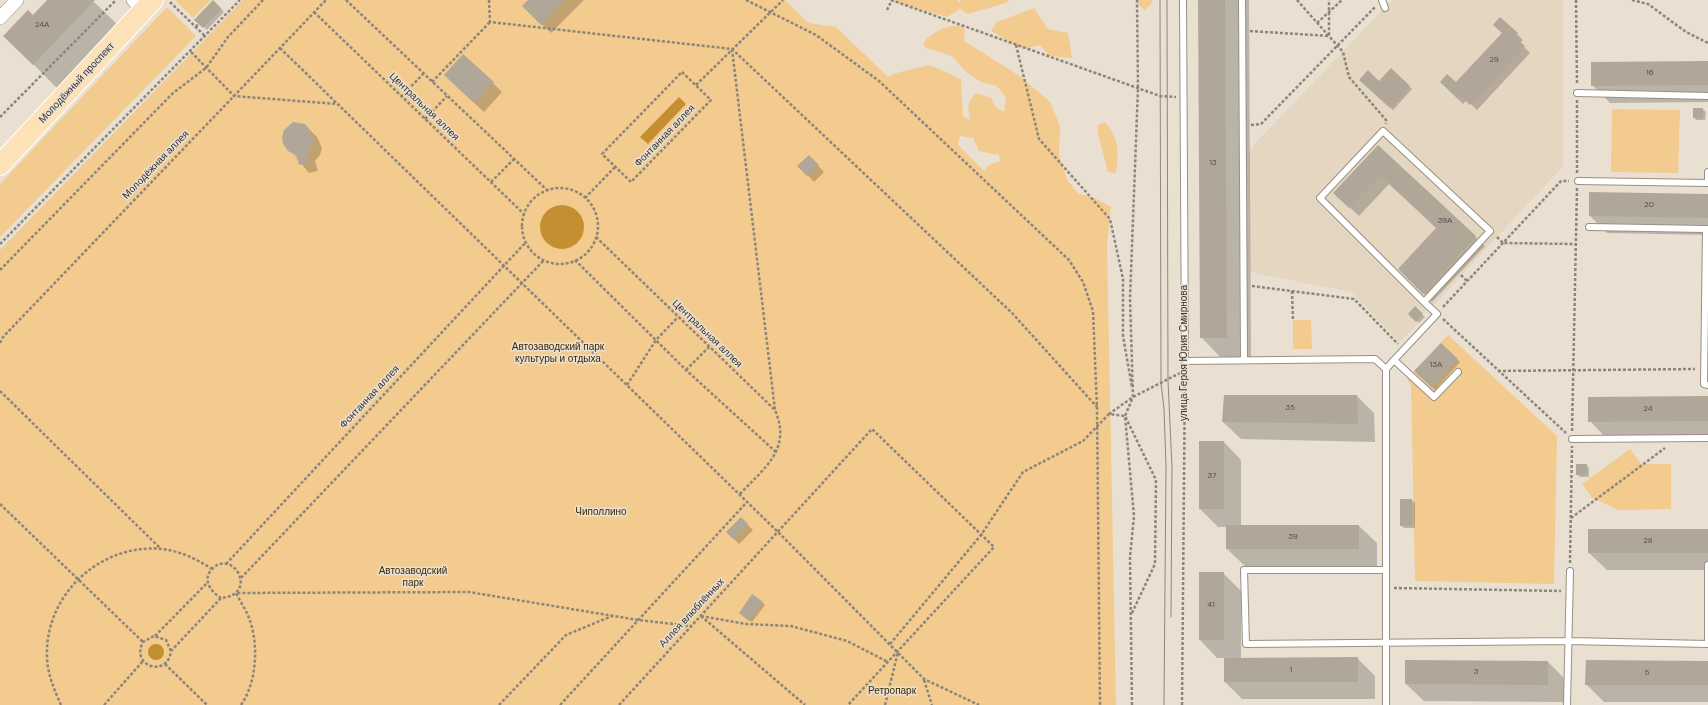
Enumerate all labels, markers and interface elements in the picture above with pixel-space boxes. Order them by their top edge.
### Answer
house number: 24А [35,20,49,30]
street label: Молодёжный проспект [37,40,117,126]
house number: 29 [1489,55,1499,65]
house number: 16 [1646,68,1654,78]
street label: Центральная аллея [387,71,461,143]
street label: Фонтанная аллея [632,102,698,170]
street label: Молодёжная аллея [120,128,192,202]
house number: 13 [1209,158,1217,168]
house number: 20 [1644,200,1654,210]
house number: 39А [1438,216,1452,226]
street label: улица Героя Юрия Смирнова [1178,285,1190,421]
street label: Центральная аллея [670,298,744,370]
park label: Автозаводский парк культуры и отдыха [512,341,604,364]
house number: 13А [1430,360,1442,370]
street label: Фонтанная аллея [338,363,402,431]
house number: 35 [1285,403,1295,413]
house number: 24 [1643,404,1653,414]
house number: 37 [1208,471,1216,481]
park label: Чиполлино [575,506,627,518]
house number: 39 [1288,532,1298,542]
house number: 28 [1643,536,1653,546]
park label: Автозаводский парк [379,565,447,588]
street label: Аллея влюблённых [657,576,727,650]
house number: 41 [1207,600,1215,610]
house number: 1 [1290,665,1292,675]
house number: 3 [1474,667,1478,677]
house number: 5 [1645,668,1649,678]
park label: Ретропарк [868,685,916,697]

